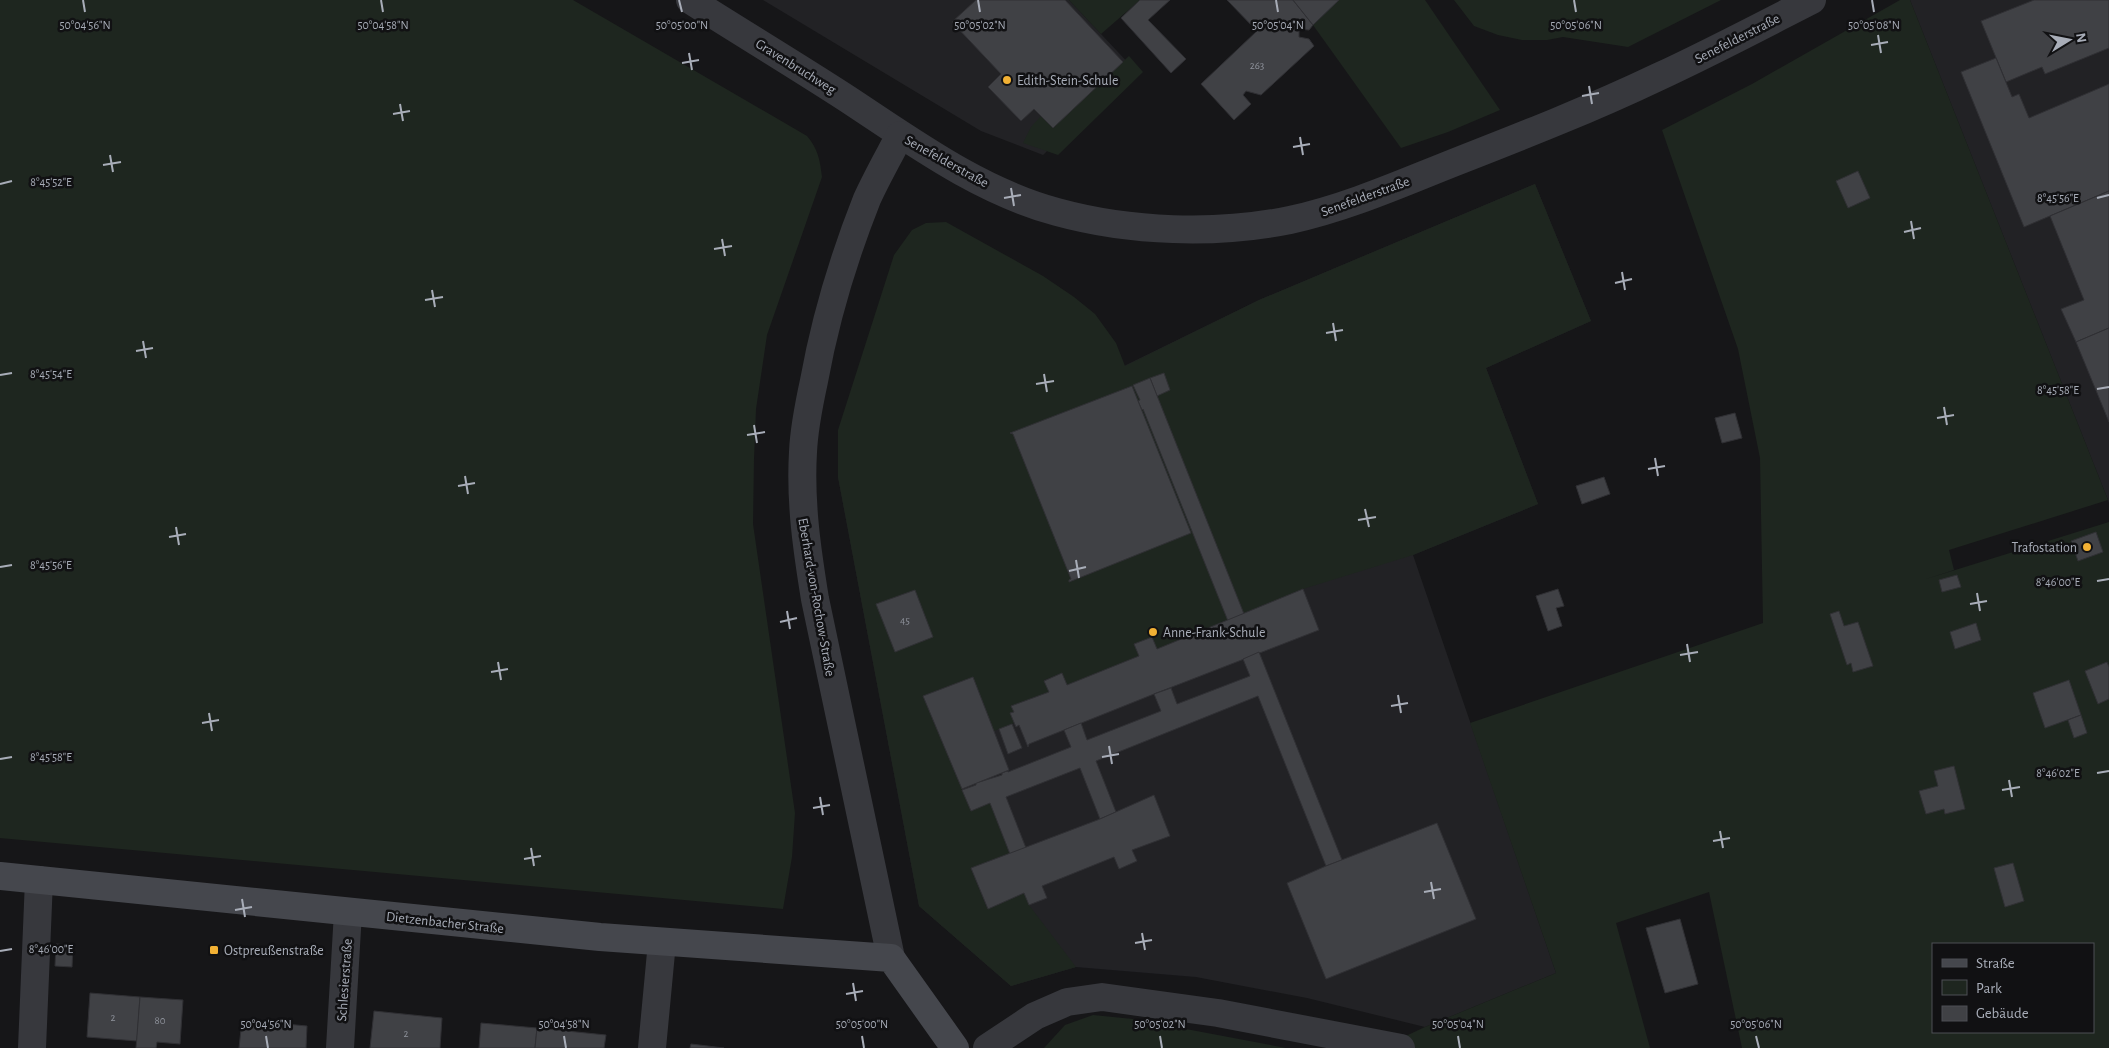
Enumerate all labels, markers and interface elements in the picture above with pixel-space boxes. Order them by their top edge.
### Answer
street label: Senefelderstraße [1693,11,1782,66]
north arrow [2044,15,2094,65]
text: 50°04'56"N [59,19,111,31]
text: 50°04'58"N [357,19,409,31]
text: 50°05'00"N [656,19,708,31]
text: 50°05'02"N [954,19,1006,31]
text: 50°05'04"N [1252,19,1304,31]
text: 50°05'06"N [1550,19,1602,31]
text: 50°05'08"N [1848,19,1900,31]
text: N [2073,32,2089,44]
street label: Gravenbruchweg [753,37,838,97]
house number: 263 [1250,60,1265,71]
marker: Edith-Stein-Schule [1001,74,1013,86]
place label: Edith-Stein-Schule [1017,74,1118,88]
street label: Senefelderstraße [902,133,991,191]
street label: Senefelderstraße [1319,174,1412,219]
text: 8°45'52"E [30,176,72,188]
text: 8°45'56"E [2037,192,2079,204]
text: 8°45'54"E [30,368,72,380]
text: 8°45'58"E [2037,384,2079,396]
street label: Eberhard-von-Rochow-Straße [795,517,837,678]
place label: Trafostation [2012,541,2077,555]
marker: Trafostation [2081,541,2093,553]
text: 8°45'56"E [30,559,72,571]
text: 8°46'00"E [2036,576,2080,588]
house number: 45 [900,615,910,626]
marker: Anne-Frank-Schule [1147,626,1159,638]
place label: Anne-Frank-Schule [1163,626,1265,640]
text: 8°45'58"E [30,751,72,763]
text: 8°46'02"E [2036,767,2080,779]
street label: Dietzenbacher Straße [385,910,504,936]
street label: Schlesierstraße [335,938,355,1022]
text: 8°46'00"E [29,943,73,955]
legend [1932,943,2094,1033]
marker: Ostpreußenstraße [208,944,220,956]
place label: Ostpreußenstraße [224,944,324,958]
text: Straße [1976,956,2015,971]
text: Park [1976,981,2002,996]
text: Gebäude [1976,1006,2029,1021]
house number: 2 [110,1012,116,1023]
house number: 80 [154,1015,166,1026]
text: 50°04'56"N [240,1018,292,1030]
text: 50°04'58"N [538,1018,590,1030]
text: 50°05'00"N [836,1018,888,1030]
text: 50°05'02"N [1134,1018,1186,1030]
text: 50°05'04"N [1432,1018,1484,1030]
text: 50°05'06"N [1730,1018,1782,1030]
house number: 2 [403,1028,409,1039]

